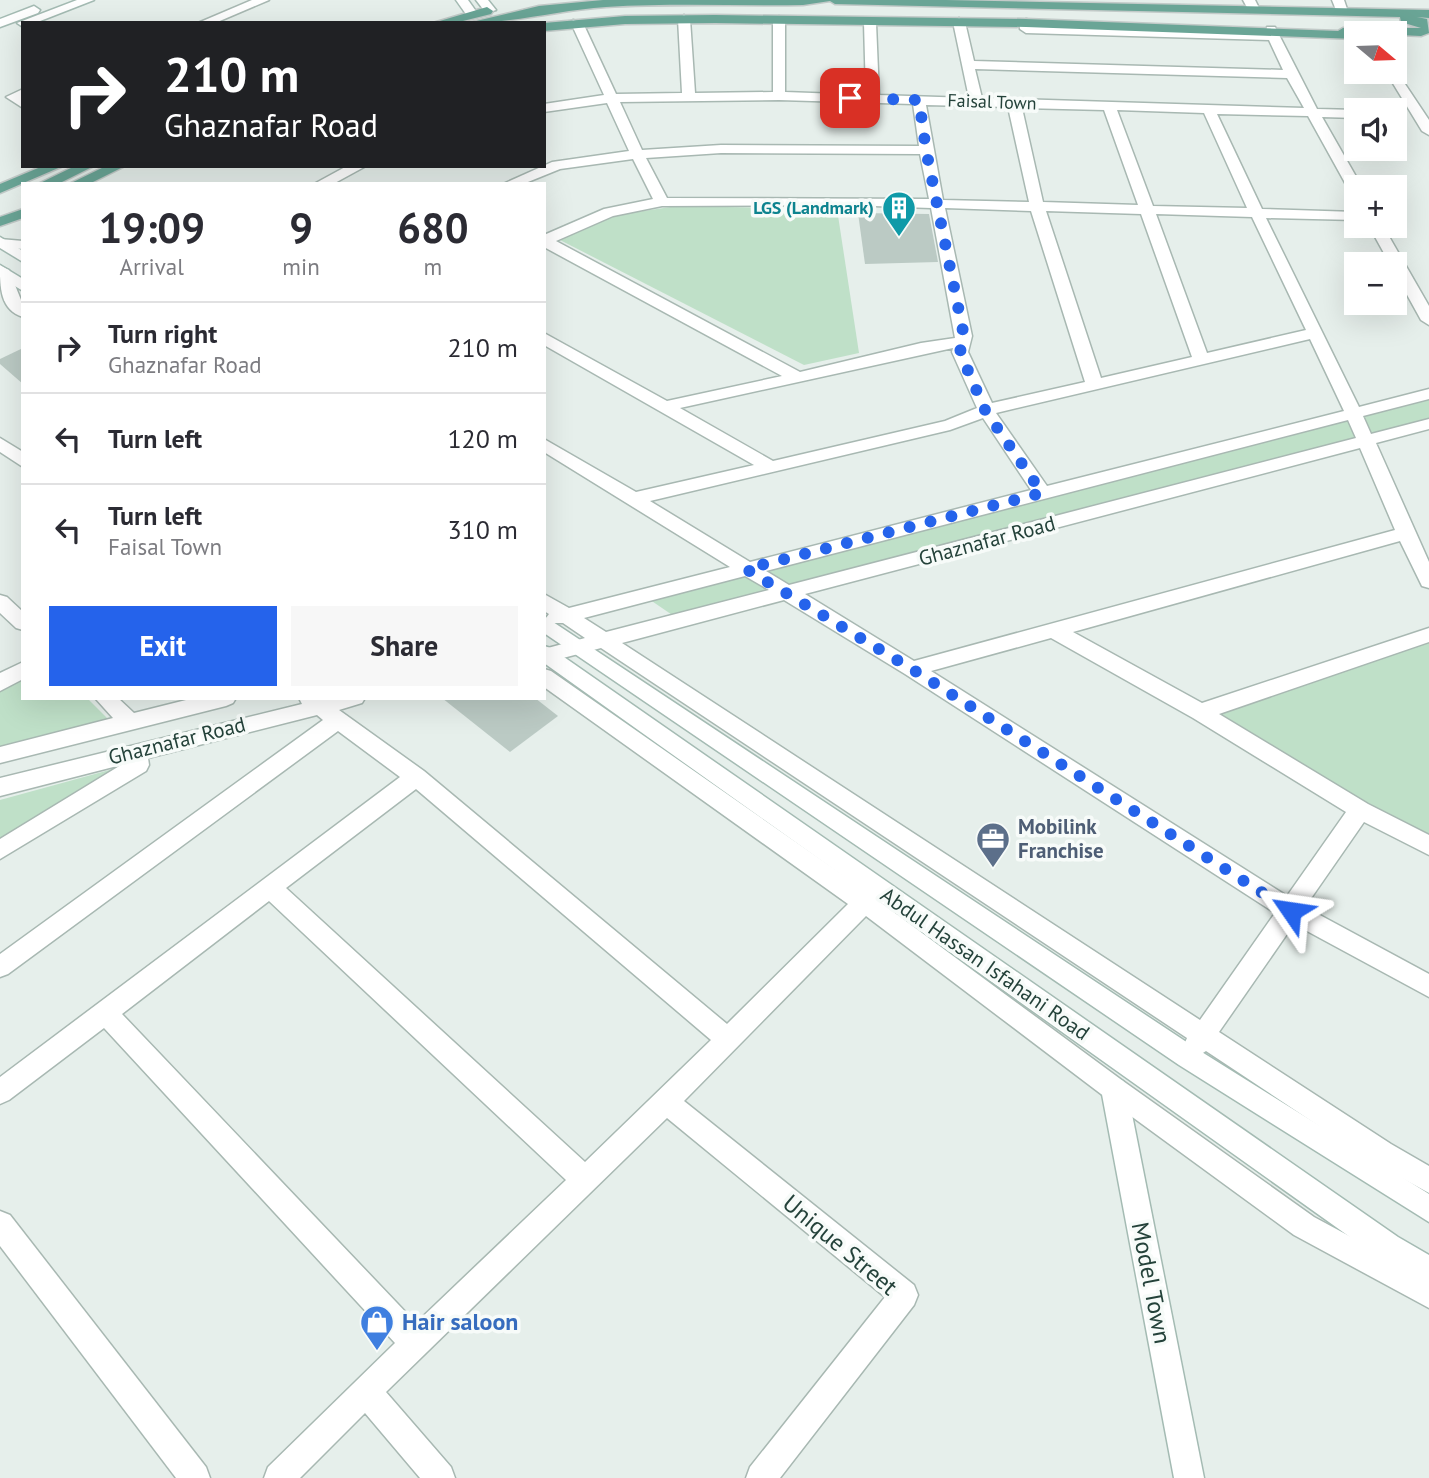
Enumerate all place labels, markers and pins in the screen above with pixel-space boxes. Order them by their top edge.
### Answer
pin [820,68,880,128]
building icon: LGS (Landmark) [880,189,918,238]
place label: LGS (Landmark) [753,196,874,219]
place label: Mobilink Franchise [1018,813,1104,864]
office icon: Mobilink Franchise [974,820,1012,869]
shop icon: Hair saloon [358,1303,396,1352]
place label: Hair saloon [402,1306,518,1337]

